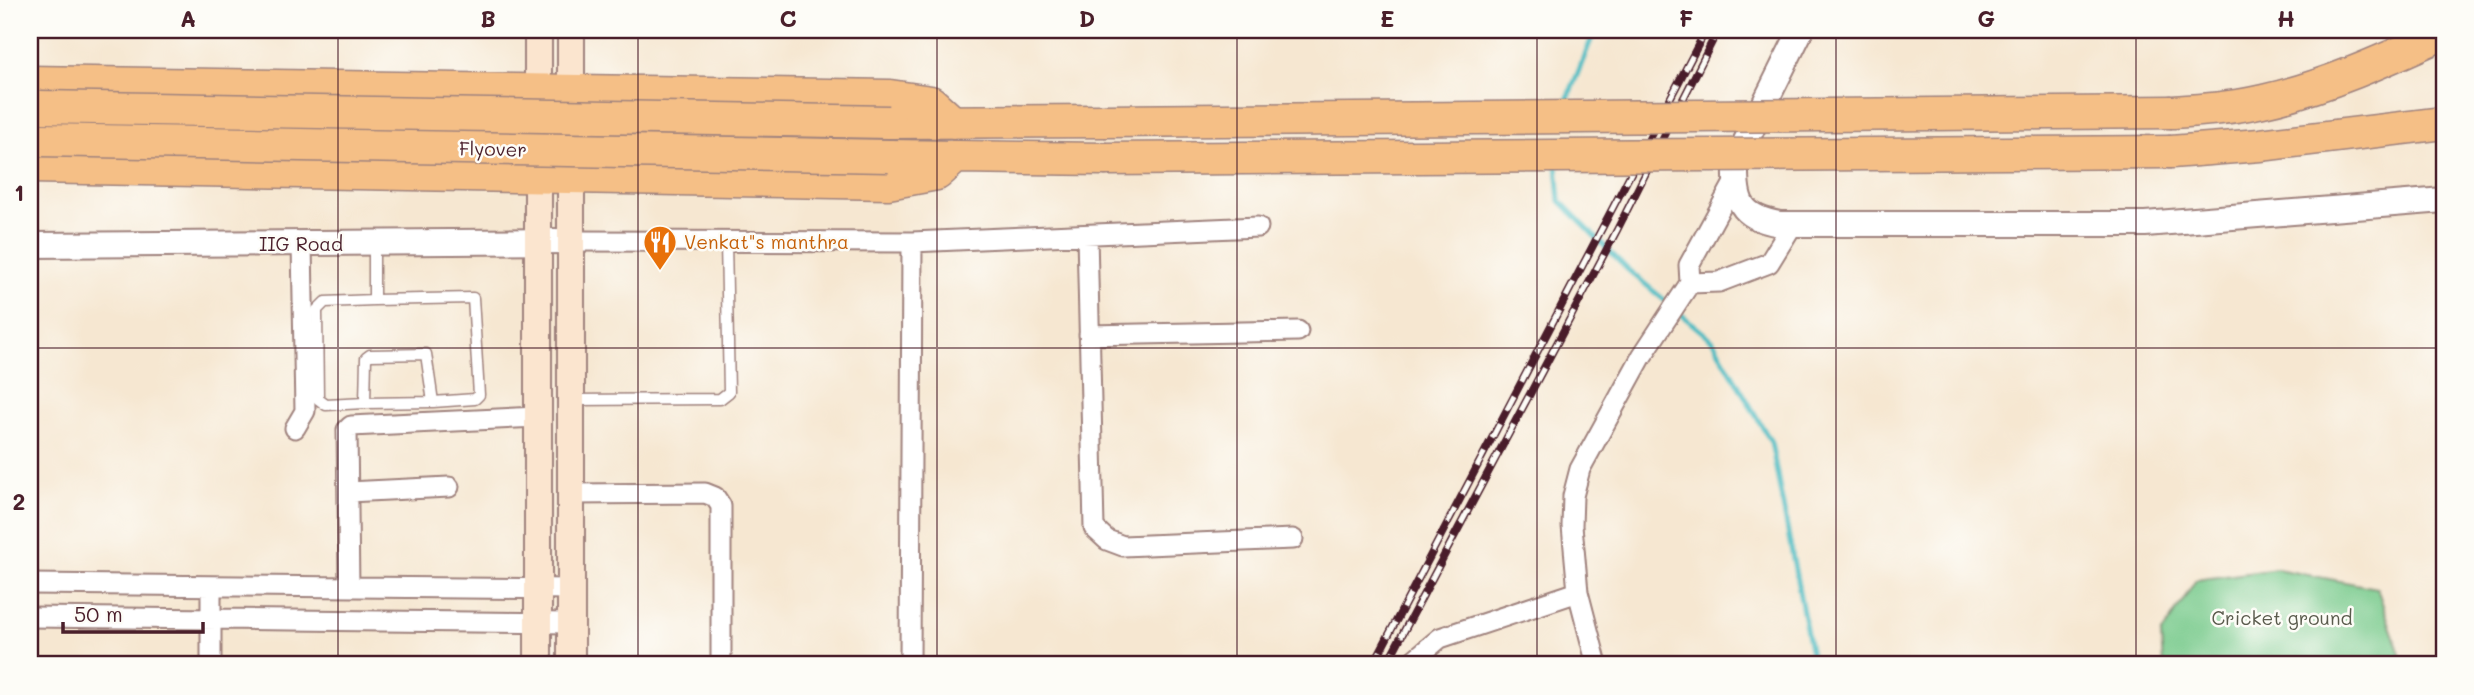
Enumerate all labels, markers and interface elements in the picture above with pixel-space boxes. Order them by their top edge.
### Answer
text: A [180,3,196,33]
text: B [480,3,496,33]
text: C [779,3,797,33]
text: D [1079,3,1095,33]
text: E [1380,3,1394,33]
text: F [1679,3,1693,33]
text: G [1977,3,1995,33]
text: H [2277,3,2295,33]
street label: Flyover [459,135,527,162]
text: 1 [14,177,24,207]
restaurant icon: Venkat"s manthra [641,223,679,272]
place label: Venkat"s manthra [684,229,849,254]
street label: IIG Road [259,231,343,256]
text: 2 [13,486,25,516]
scale bar [63,590,203,634]
text: 50 m [74,600,123,627]
park label: Cricket ground [2211,605,2353,630]

